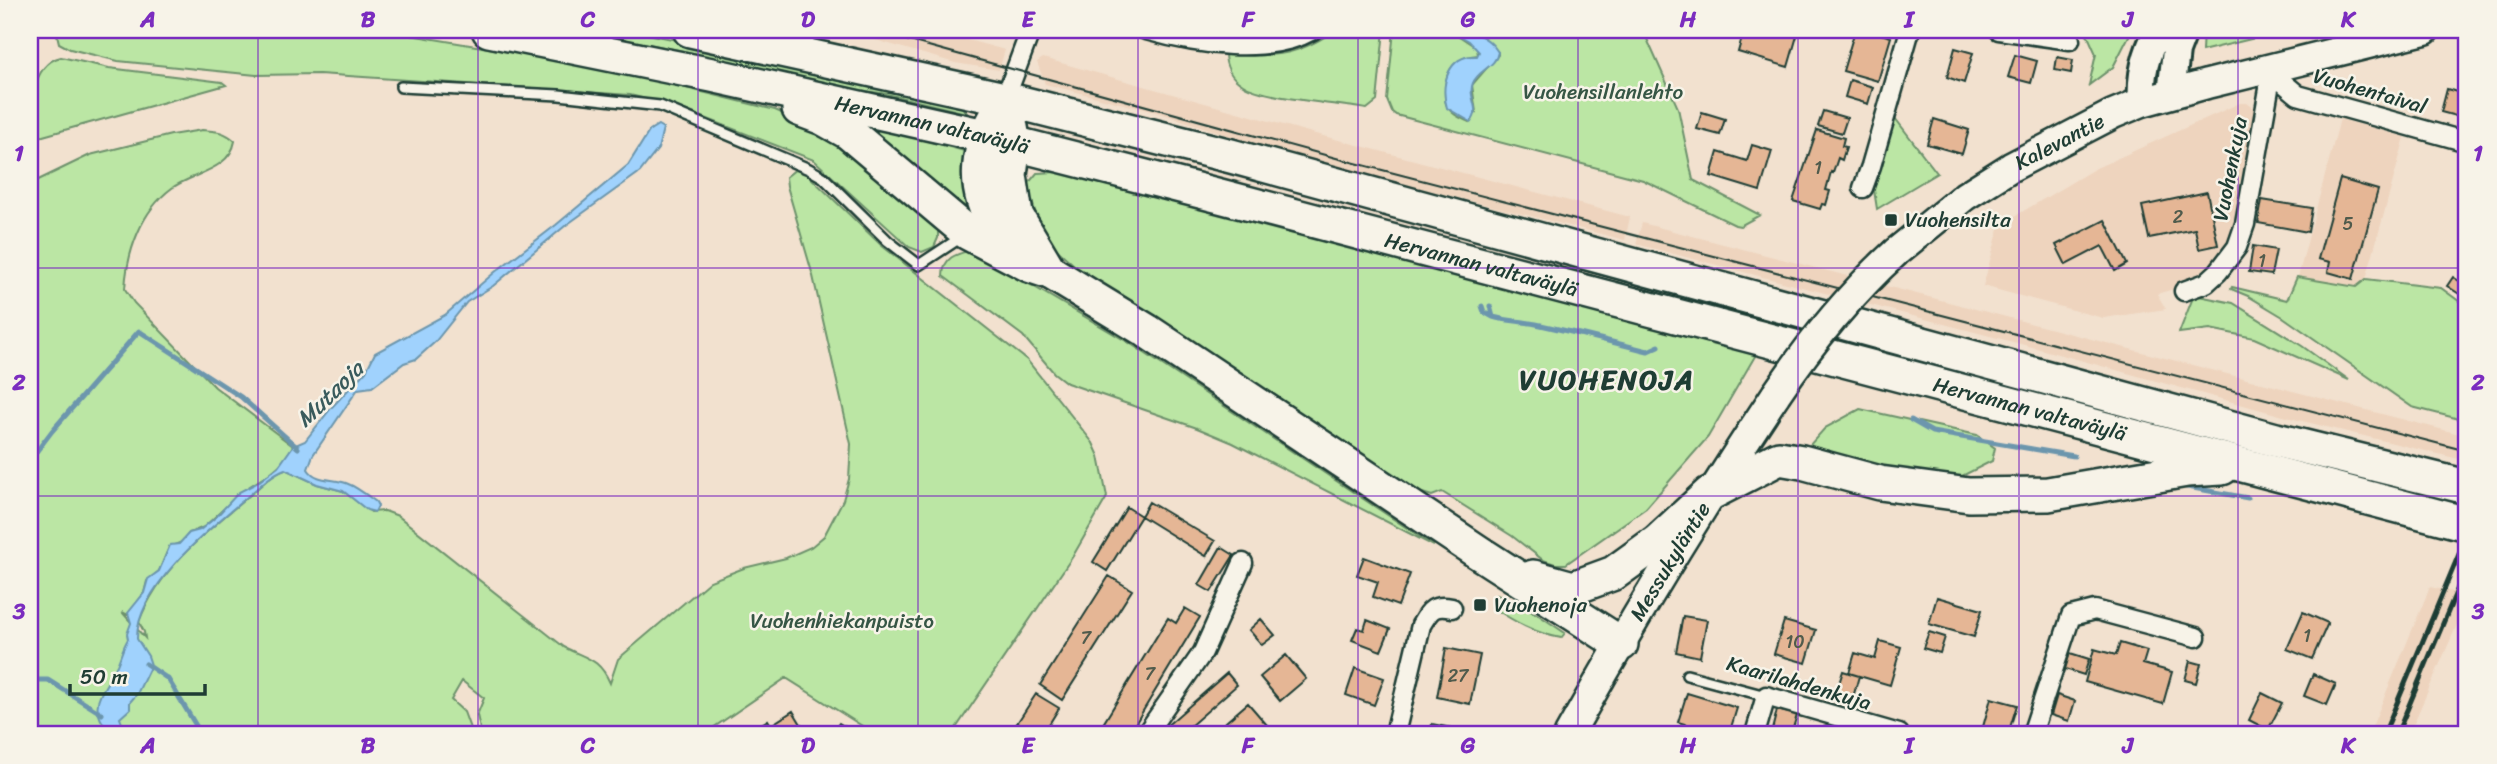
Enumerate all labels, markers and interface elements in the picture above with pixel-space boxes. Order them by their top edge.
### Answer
text: A [139,0,156,40]
text: B [361,0,376,40]
text: C [580,0,596,40]
text: D [801,0,816,40]
text: E [1022,0,1037,40]
text: F [1241,0,1256,40]
text: G [1460,0,1476,40]
text: H [1679,0,1697,40]
text: I [1903,0,1915,40]
text: J [2121,0,2135,40]
text: K [2340,0,2357,40]
street label: Vuohentaival [2309,57,2432,126]
park label: Vuohensillanlehto [1523,73,1683,111]
street label: Hervannan valtaväylä [831,84,1035,166]
street label: Kalevantie [2008,102,2112,181]
street label: Vuohenkuja [2201,113,2259,224]
text: 1 [14,133,24,174]
text: 1 [2473,133,2483,174]
house number: 1 [1814,152,1822,184]
place label: Vuohensilta [1905,201,2011,239]
house number: 2 [2173,201,2183,233]
house number: 5 [2343,208,2354,240]
marker: Vuohensilta [1883,212,1899,228]
street label: Hervannan valtaväylä [1381,221,1584,309]
house number: 1 [2258,245,2266,277]
water label: Mutaoja [286,349,376,438]
district label: VUOHENOJA [1519,355,1695,404]
text: 2 [11,362,26,403]
text: 2 [2470,362,2485,403]
street label: Hervannan valtaväylä [1929,365,2132,453]
street label: Messukyläntie [1619,494,1721,629]
place label: Vuohenoja [1494,586,1587,624]
text: 3 [12,591,26,632]
text: 3 [2471,591,2485,632]
marker: Vuohenoja [1472,597,1488,613]
park label: Vuohenhiekanpuisto [750,602,934,640]
house number: 1 [2303,620,2311,652]
house number: 7 [1081,622,1093,654]
house number: 10 [1785,626,1805,658]
street label: Kaarilahdenkuja [1722,644,1876,722]
scale bar [70,652,205,696]
text: 50 m [80,658,128,696]
house number: 7 [1145,658,1157,690]
house number: 27 [1448,660,1470,692]
text: A [139,725,156,764]
text: B [361,725,376,764]
text: C [580,725,596,764]
text: D [801,725,816,764]
text: E [1022,725,1037,764]
text: F [1241,725,1256,764]
text: G [1460,725,1476,764]
text: H [1679,725,1697,764]
text: I [1903,725,1915,764]
text: J [2121,725,2135,764]
text: K [2340,725,2357,764]

